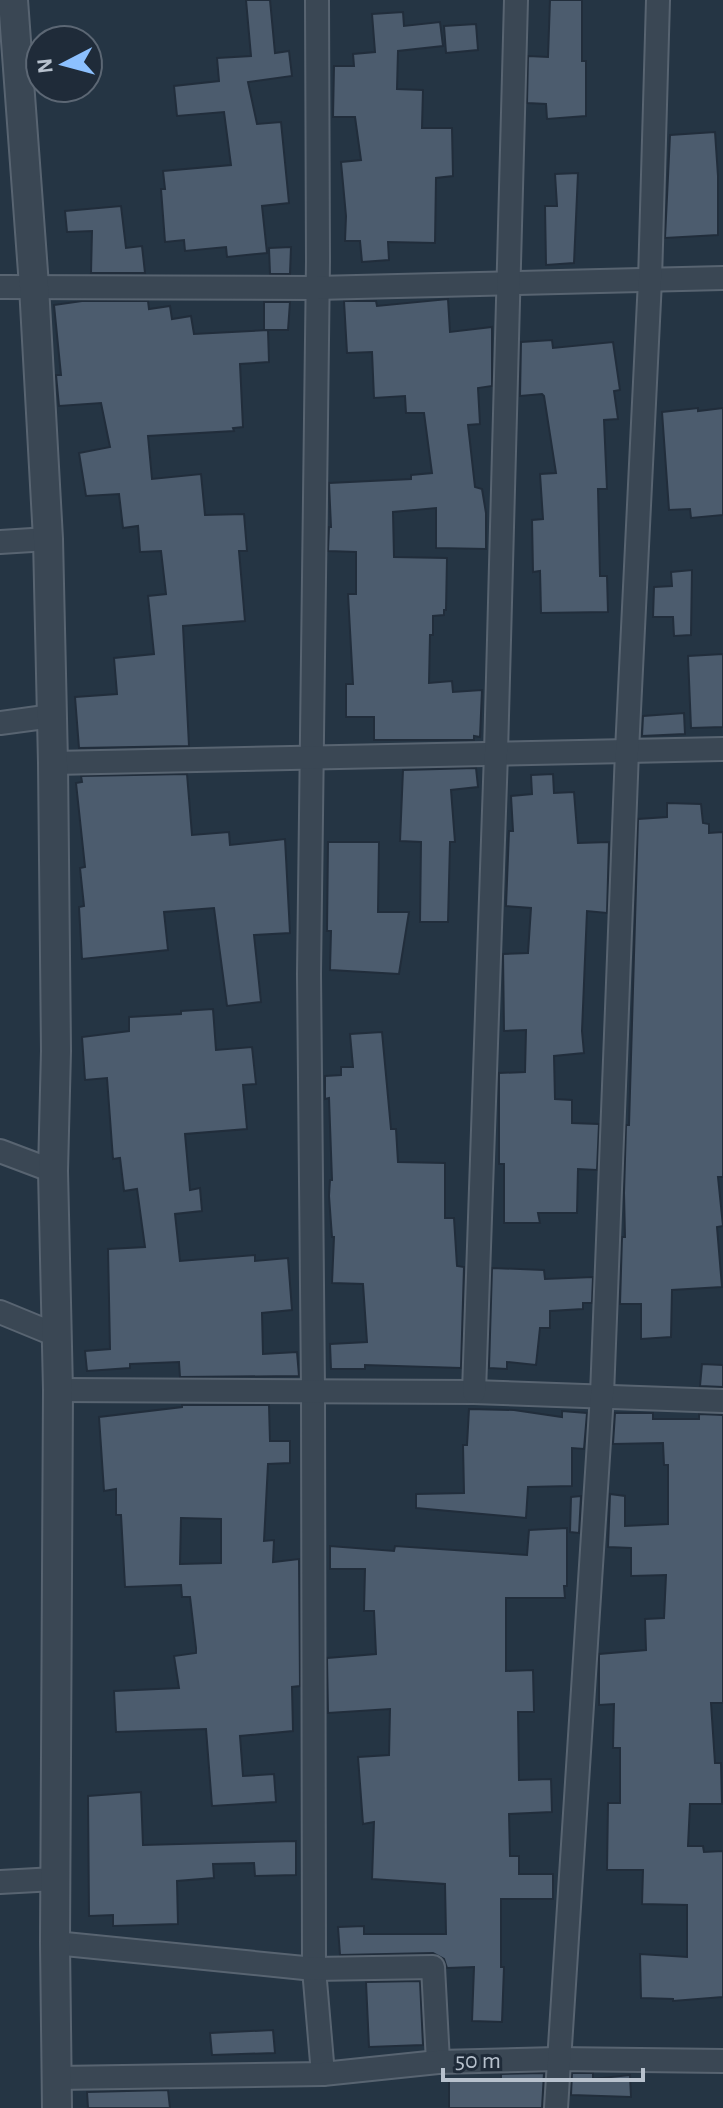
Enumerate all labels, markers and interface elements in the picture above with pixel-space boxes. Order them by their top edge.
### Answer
north arrow [24,24,104,104]
text: N [33,57,57,75]
scale bar [443,2032,643,2082]
text: 50 m [455,2049,501,2073]

